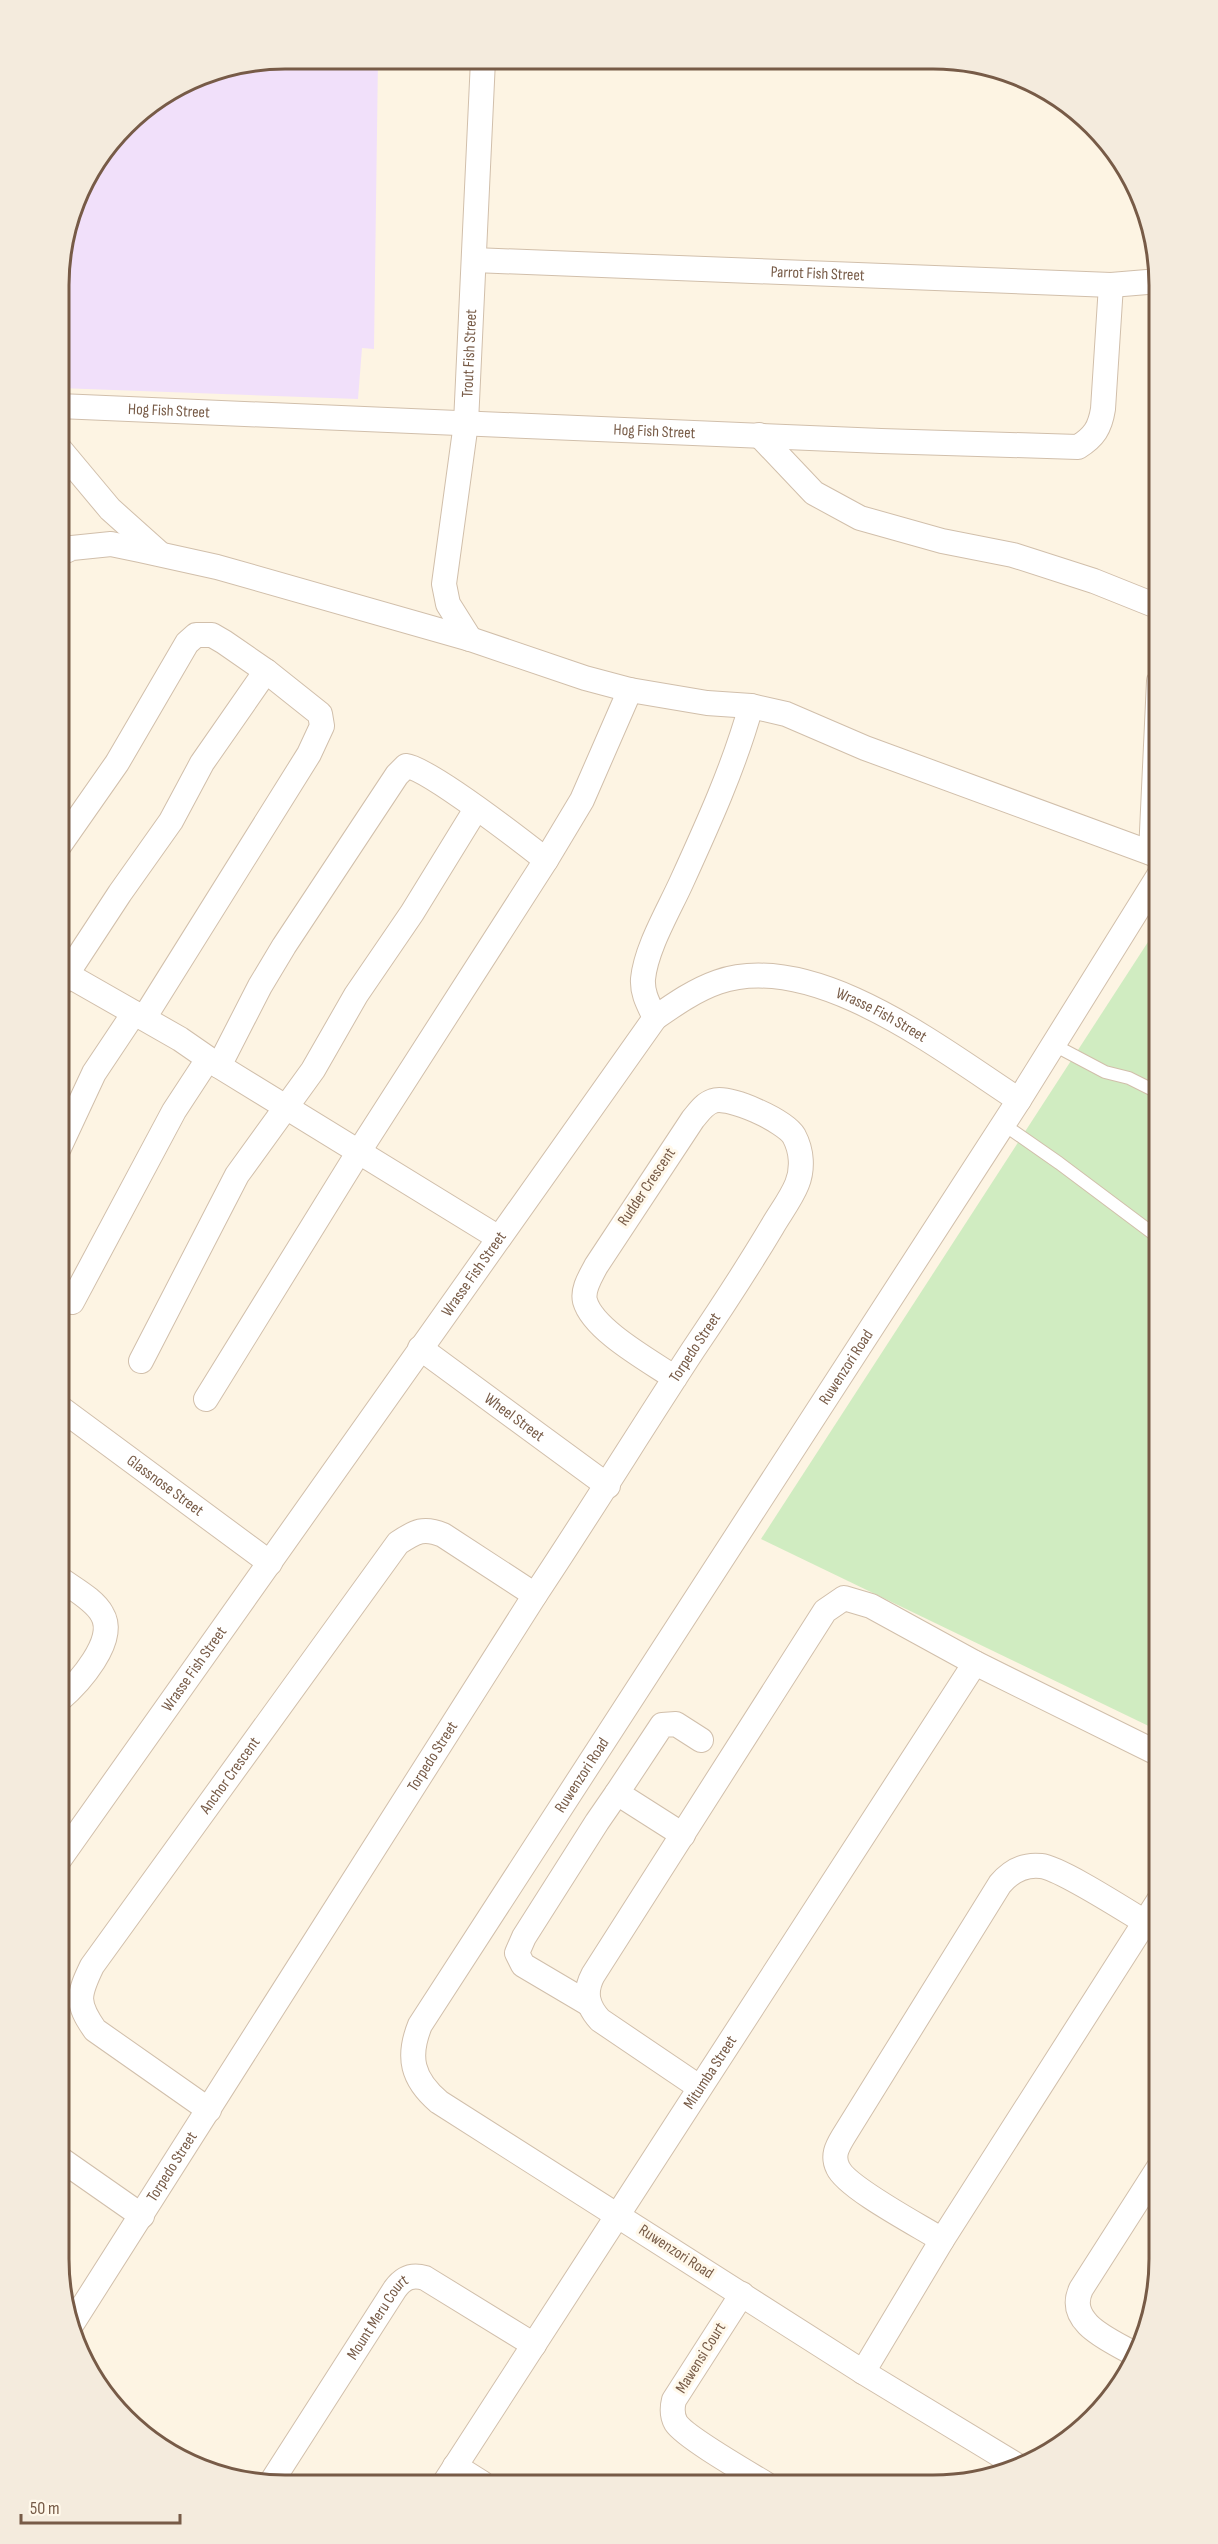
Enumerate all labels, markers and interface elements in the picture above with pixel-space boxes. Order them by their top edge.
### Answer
street label: Parrot Fish Street [770,262,865,285]
street label: Trout Fish Street [458,308,481,398]
street label: Hog Fish Street [128,399,210,422]
street label: Hog Fish Street [613,420,696,443]
street label: Wrasse Fish Street [833,984,930,1046]
street label: Rudder Crescent [614,1144,680,1230]
street label: Wrasse Fish Street [437,1228,510,1320]
street label: Torpedo Street [665,1309,725,1386]
street label: Ruwenzori Road [815,1326,877,1408]
street label: Wheel Street [481,1389,548,1446]
street label: Glassnose Street [123,1451,207,1520]
street label: Wrasse Fish Street [158,1623,231,1715]
street label: Torpedo Street [403,1718,462,1795]
street label: Anchor Crescent [195,1733,264,1818]
street label: Ruwenzori Road [551,1734,613,1816]
street label: Mitumba Street [679,2032,741,2113]
street label: Torpedo Street [143,2128,201,2205]
street label: Ruwenzori Road [635,2221,717,2283]
street label: Mount Meru Court [343,2270,412,2363]
street label: Mawensi Court [672,2319,730,2397]
scale bar [21,2487,180,2525]
text: 50 m [30,2498,60,2519]

